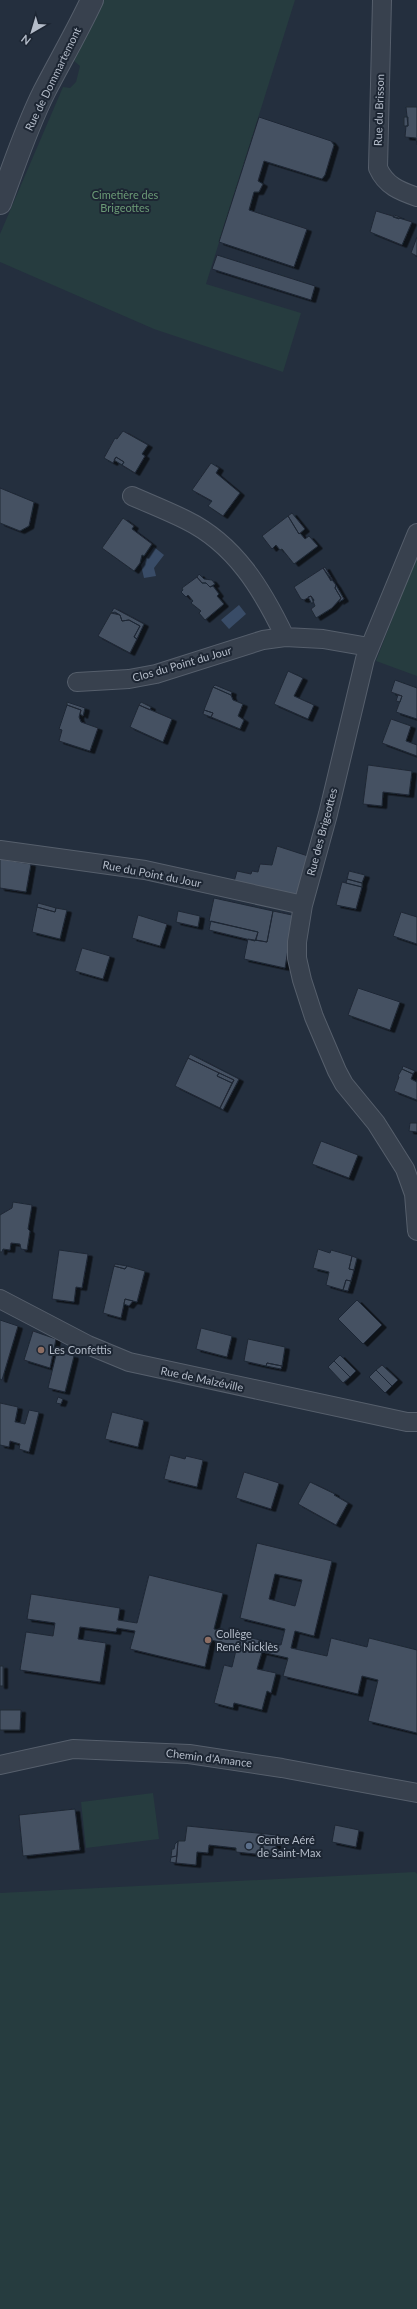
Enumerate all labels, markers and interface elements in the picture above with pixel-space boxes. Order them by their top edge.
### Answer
north arrow [12,12,52,52]
street label: Rue de Dommartemont [22,25,83,133]
text: N [18,33,33,48]
street label: Rue du Brisson [371,74,386,146]
park label: Cimetière des Brigeottes [92,188,158,214]
street label: Clos du Point du Jour [131,643,233,684]
street label: Rue des Brigeottes [304,786,340,877]
street label: Rue du Point du Jour [102,858,203,889]
place label: Les Confettis [49,1343,112,1356]
marker: Les Confettis [36,1345,46,1355]
street label: Rue de Malzéville [160,1363,245,1394]
place label: Collège René Nicklès [216,1627,278,1653]
marker: Collège René Nicklès [203,1635,213,1645]
street label: Chemin d'Amance [165,1746,253,1769]
place label: Centre Aéré de Saint-Max [257,1833,321,1859]
marker: Centre Aéré de Saint-Max [244,1841,254,1851]

